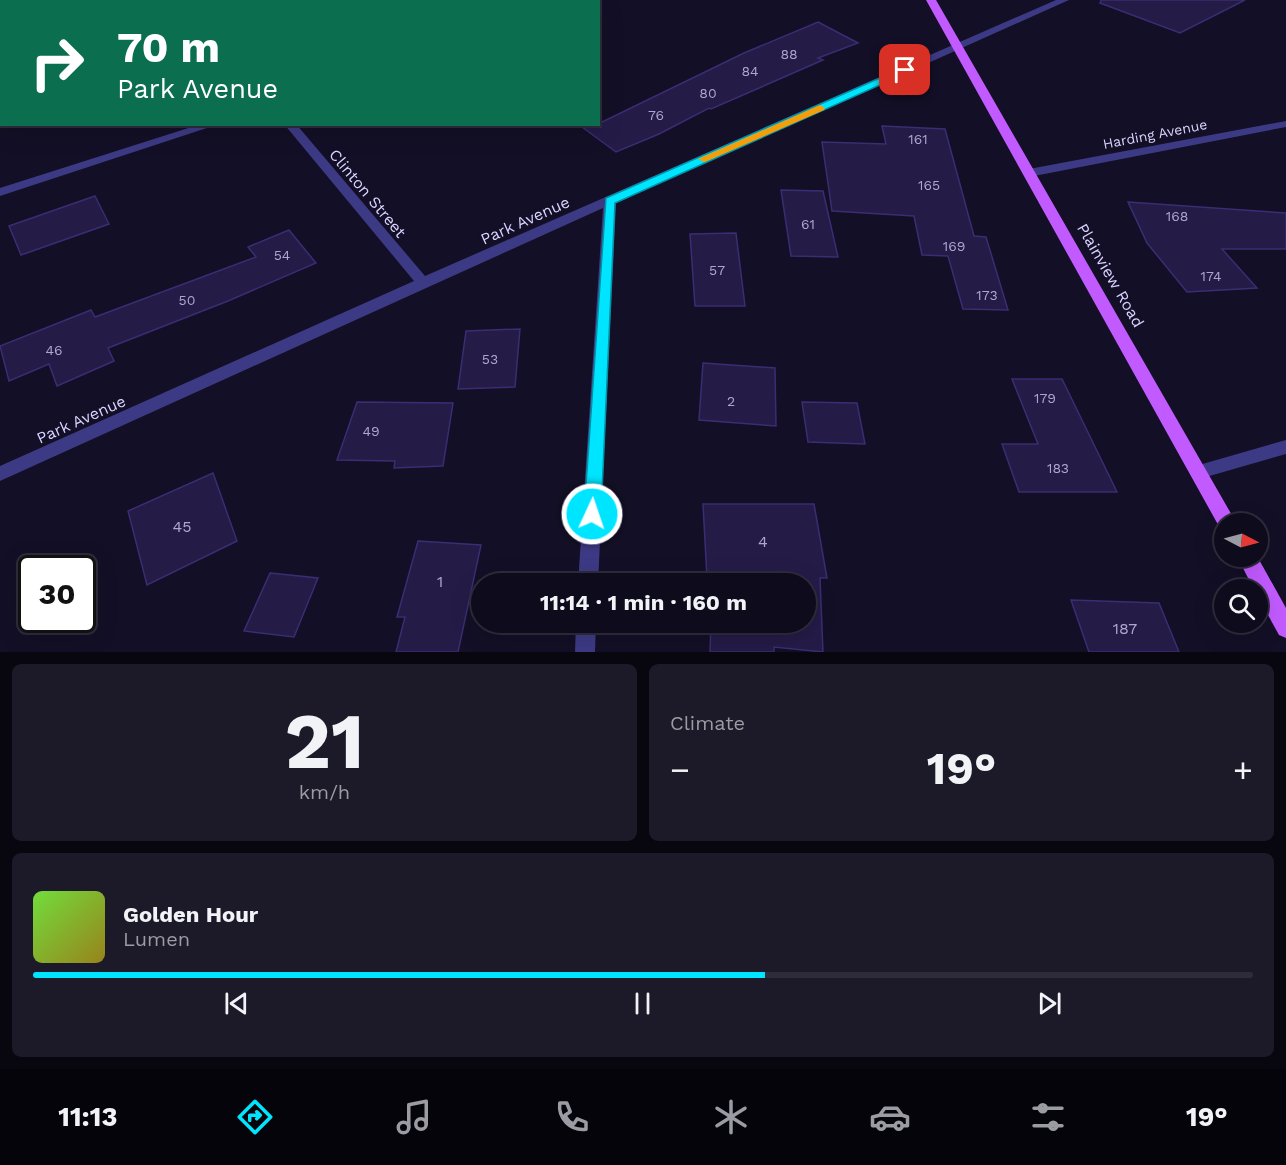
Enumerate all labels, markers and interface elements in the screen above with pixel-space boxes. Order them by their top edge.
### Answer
text: 70 m [117,23,220,72]
icon: right [18,24,96,102]
pin [879,44,930,95]
house number: 88 [780,46,798,62]
icon: arrive [888,53,921,86]
house number: 84 [741,63,759,79]
text: Park Avenue [117,73,278,105]
house number: 80 [699,85,717,101]
house number: 76 [648,107,664,123]
street label: Harding Avenue [1101,116,1209,152]
house number: 161 [908,131,928,147]
street label: Clinton Street [325,145,410,242]
house number: 165 [918,177,940,193]
street label: Park Avenue [478,192,573,249]
house number: 168 [1166,208,1188,224]
house number: 61 [801,216,815,232]
street label: Plainview Road [1073,220,1148,331]
house number: 169 [943,238,965,254]
house number: 54 [274,247,290,263]
house number: 57 [709,262,725,278]
house number: 174 [1201,268,1221,284]
house number: 173 [976,287,998,303]
house number: 50 [179,292,195,308]
house number: 46 [45,342,63,358]
house number: 53 [482,351,498,367]
house number: 179 [1034,390,1056,406]
street label: Park Avenue [34,391,129,448]
house number: 2 [727,393,735,409]
house number: 49 [362,423,380,439]
house number: 183 [1047,460,1069,476]
position arrow [560,482,624,546]
north arrow [1214,513,1268,567]
map controls [1214,513,1268,633]
house number: 45 [172,517,192,536]
house number: 4 [758,532,768,551]
speed limit sign: 30 [18,555,96,633]
house number: 1 [437,572,443,591]
button: search [1214,579,1268,633]
text: 11:14 · 1 min · 160 m [540,590,747,615]
house number: 187 [1113,619,1137,638]
text: 21 [284,695,365,787]
text: Climate [670,711,745,735]
text: 19° [927,742,996,795]
text: − [670,750,690,789]
text: + [1233,750,1253,789]
text: km/h [299,780,350,804]
text: Golden Hour [123,902,258,927]
text: Lumen [123,927,190,951]
icon: previous [220,987,253,1020]
icon: pause [626,987,659,1020]
icon: next [1033,987,1066,1020]
icon: directions [234,1096,276,1138]
icon: music [393,1096,435,1138]
icon: phone [551,1096,593,1138]
icon: climate [710,1096,752,1138]
icon: car [869,1096,911,1138]
icon: filters [1027,1096,1069,1138]
text: 11:13 [58,1101,117,1133]
text: 19° [1186,1101,1228,1133]

